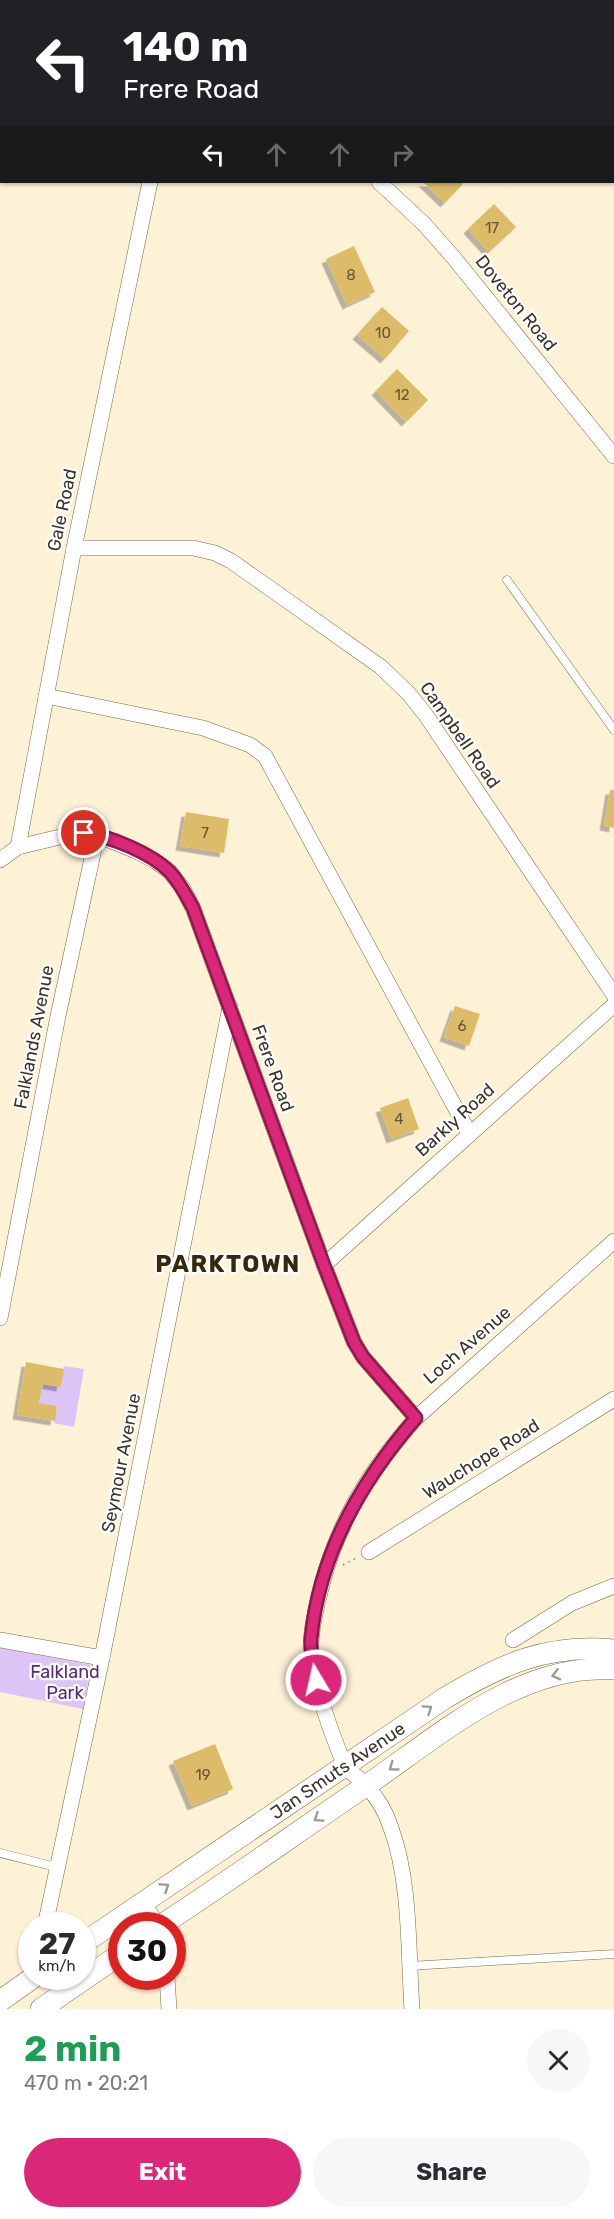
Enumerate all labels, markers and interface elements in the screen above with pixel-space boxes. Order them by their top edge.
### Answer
text: 140 m [123,22,249,72]
icon: left [24,24,102,102]
text: Frere Road [123,73,259,105]
icon: left [197,138,230,171]
icon: ahead [260,138,293,171]
icon: ahead [323,138,356,171]
icon: right [386,138,419,171]
house number: 17 [485,219,499,237]
street label: Doveton Road [471,250,561,356]
house number: 8 [346,266,356,284]
house number: 10 [375,324,391,342]
house number: 12 [394,386,410,404]
street label: Gale Road [43,467,81,553]
street label: Campbell Road [415,677,505,793]
pin [58,807,109,858]
icon: arrive [67,816,100,849]
house number: 7 [201,824,209,842]
street label: Falklands Avenue [9,963,59,1111]
house number: 6 [457,1017,467,1035]
street label: Frere Road [247,1022,299,1114]
street label: Barkly Road [411,1079,499,1161]
house number: 4 [394,1110,404,1128]
district label: PARKTOWN [155,1250,301,1278]
street label: Loch Avenue [419,1301,515,1389]
street label: Seymour Avenue [97,1391,145,1535]
street label: Wauchope Road [418,1414,544,1504]
position arrow [284,1648,348,1712]
park label: Falkland Park [30,1661,100,1704]
one-way arrow [551,1668,561,1681]
one-way arrow [421,1705,432,1716]
street label: Jan Smuts Avenue [266,1717,409,1824]
one-way arrow [388,1760,399,1771]
house number: 19 [195,1766,211,1784]
one-way arrow [314,1811,325,1822]
one-way arrow [159,1883,170,1894]
speed limit sign: 30 [108,1912,186,1990]
text: 27 [39,1926,75,1962]
text: km/h [38,1957,76,1975]
text: 2 min [24,2027,122,2070]
button: close [527,2029,590,2092]
text: 470 m · 20:21 [24,2071,148,2095]
button: Exit [24,2138,301,2207]
button: Share [313,2138,590,2207]

